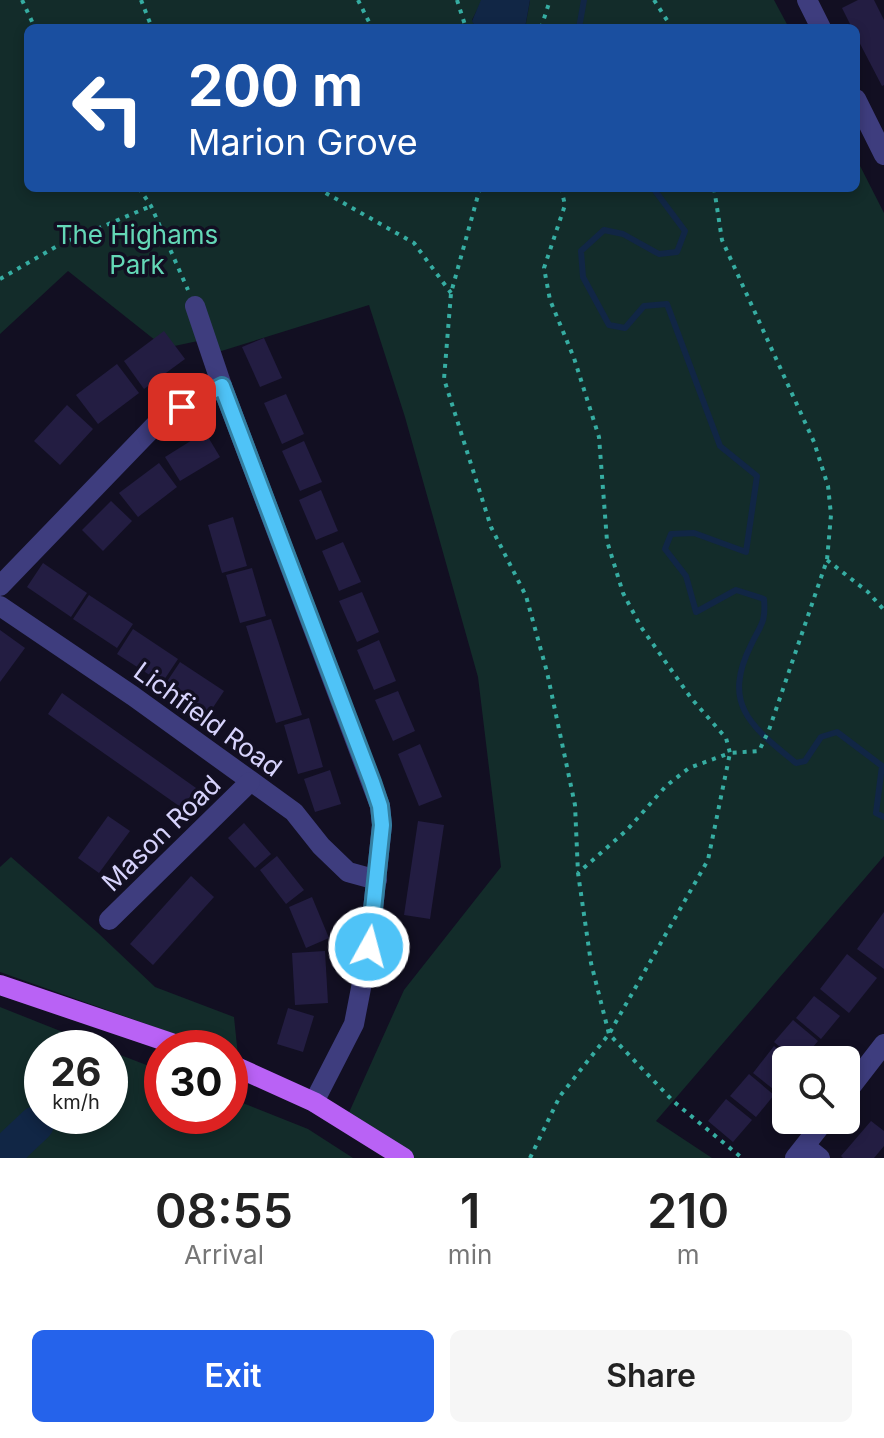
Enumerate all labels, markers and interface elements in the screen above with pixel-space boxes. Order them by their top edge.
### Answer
text: 200 m [188,52,363,120]
icon: left [56,56,160,160]
text: Marion Grove [188,120,418,164]
park label: The Highams Park [56,219,218,280]
pin [148,373,216,441]
icon: arrive [160,385,204,429]
street label: Lichfield Road [128,655,288,783]
street label: Mason Road [95,769,227,897]
position arrow [327,905,411,989]
speed limit sign: 30 [144,1030,248,1134]
map controls [772,1046,860,1134]
button: search [772,1046,860,1134]
text: 26 [50,1047,102,1096]
text: km/h [52,1090,100,1114]
text: 08:55 [155,1181,293,1240]
text: 1 [460,1181,480,1240]
text: 210 [647,1181,729,1240]
text: Arrival [184,1239,264,1270]
text: min [448,1239,492,1270]
text: m [677,1239,700,1270]
button: Exit [32,1330,434,1422]
button: Share [450,1330,852,1422]

